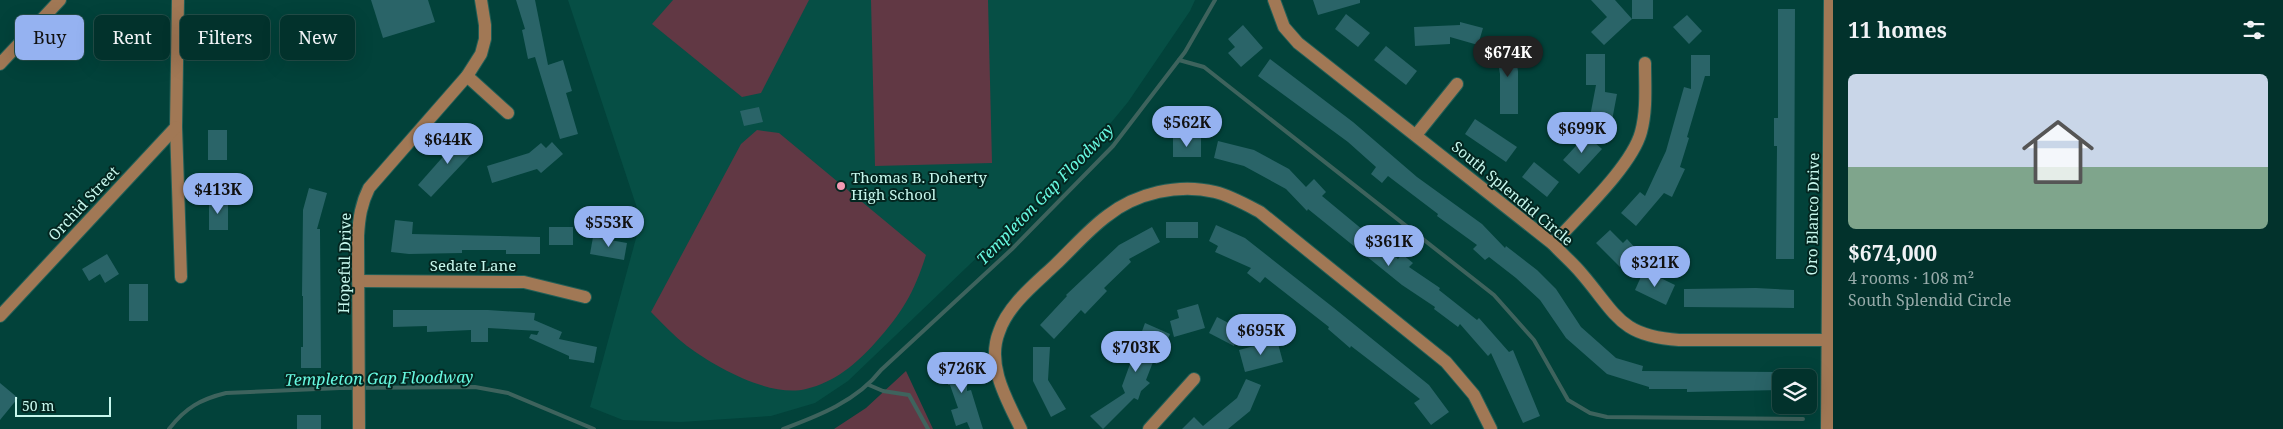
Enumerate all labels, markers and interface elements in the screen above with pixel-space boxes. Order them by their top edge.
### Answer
chip: Buy [15,15,84,60]
chip: Rent [94,15,170,60]
chip: Filters [180,15,270,60]
chip: New [280,15,355,60]
text: 11 homes [1848,16,1947,44]
icon: filters [2240,16,2268,44]
pin: $674K [1473,36,1543,78]
text: $674K [1484,41,1532,63]
pin: $562K [1152,106,1222,148]
icon: home [2013,107,2103,197]
text: $562K [1163,111,1211,133]
pin: $699K [1547,112,1617,154]
text: $699K [1558,117,1606,139]
water label: Templeton Gap Floodway [971,118,1119,270]
pin: $644K [413,122,483,165]
text: $644K [424,128,472,150]
street label: South Splendid Circle [1448,136,1578,250]
street label: Oro Blanco Drive [1801,152,1823,276]
street label: Orchid Street [43,161,123,245]
place label: Thomas B. Doherty High School [851,167,988,204]
pin: $413K [183,172,253,215]
text: $413K [194,178,242,200]
marker: Thomas B. Doherty High School [835,180,847,192]
pin: $553K [574,206,644,248]
text: $553K [585,211,633,233]
street label: Hopeful Drive [333,212,355,314]
pin: $361K [1354,224,1424,267]
text: $361K [1365,230,1413,252]
text: $674,000 [1848,239,1937,267]
pin: $321K [1620,246,1690,288]
text: $321K [1631,251,1679,273]
street label: Sedate Lane [430,255,516,275]
text: 4 rooms · 108 m² [1848,267,1974,289]
text: South Splendid Circle [1848,289,2011,311]
pin: $695K [1226,314,1296,356]
text: $695K [1237,319,1285,341]
pin: $703K [1101,330,1171,373]
text: $703K [1112,336,1160,358]
pin: $726K [927,352,997,394]
text: $726K [938,357,986,379]
water label: Templeton Gap Floodway [284,365,474,391]
map controls [1772,369,1817,414]
button: layers [1772,369,1817,414]
scale bar [15,394,111,417]
text: 50 m [22,396,55,415]

